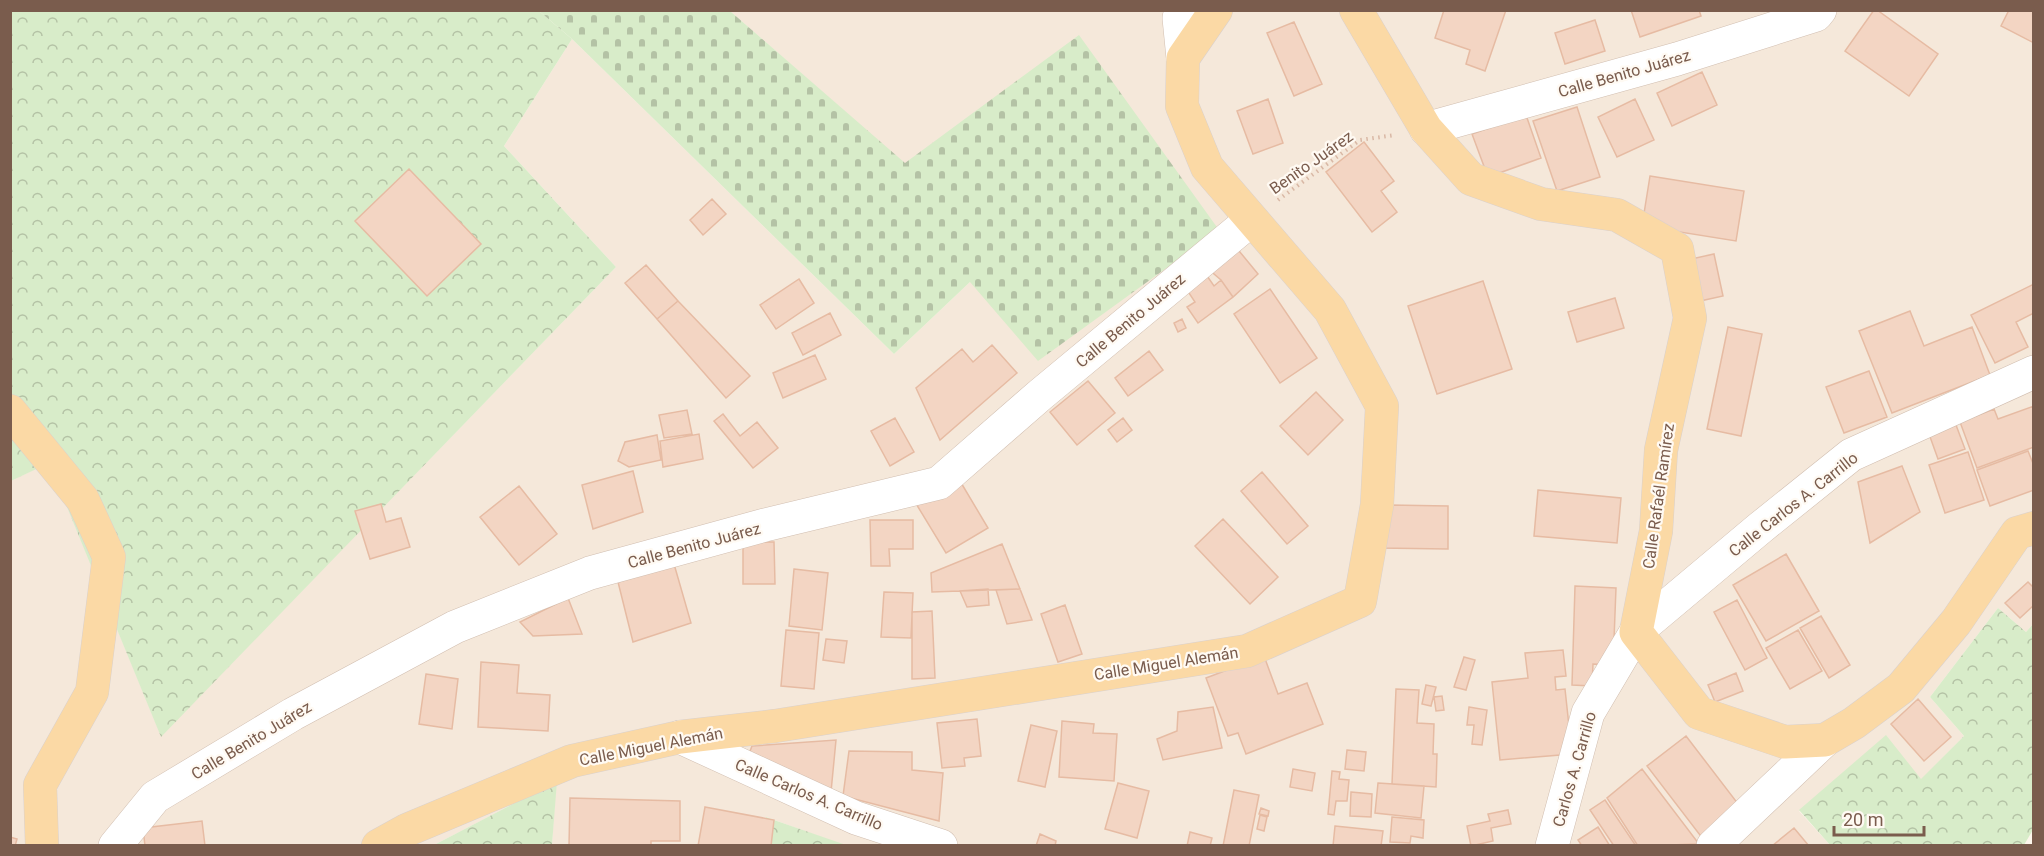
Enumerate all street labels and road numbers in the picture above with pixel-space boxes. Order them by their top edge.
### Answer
street label: Calle Benito Juárez [1556,45,1693,101]
street label: Benito Juárez [1266,127,1357,198]
street label: Calle Benito Juárez [1072,269,1189,372]
street label: Calle Rafaél Ramírez [1639,422,1678,570]
street label: Calle Carlos A. Carrillo [1725,448,1862,561]
street label: Calle Benito Juárez [626,519,763,572]
street label: Calle Miguel Alemán [1093,643,1240,684]
street label: Calle Benito Juárez [188,697,315,784]
street label: Carlos A. Carrillo [1549,709,1600,829]
street label: Calle Miguel Alemán [578,723,724,770]
street label: Calle Carlos A. Carrillo [732,755,885,834]

